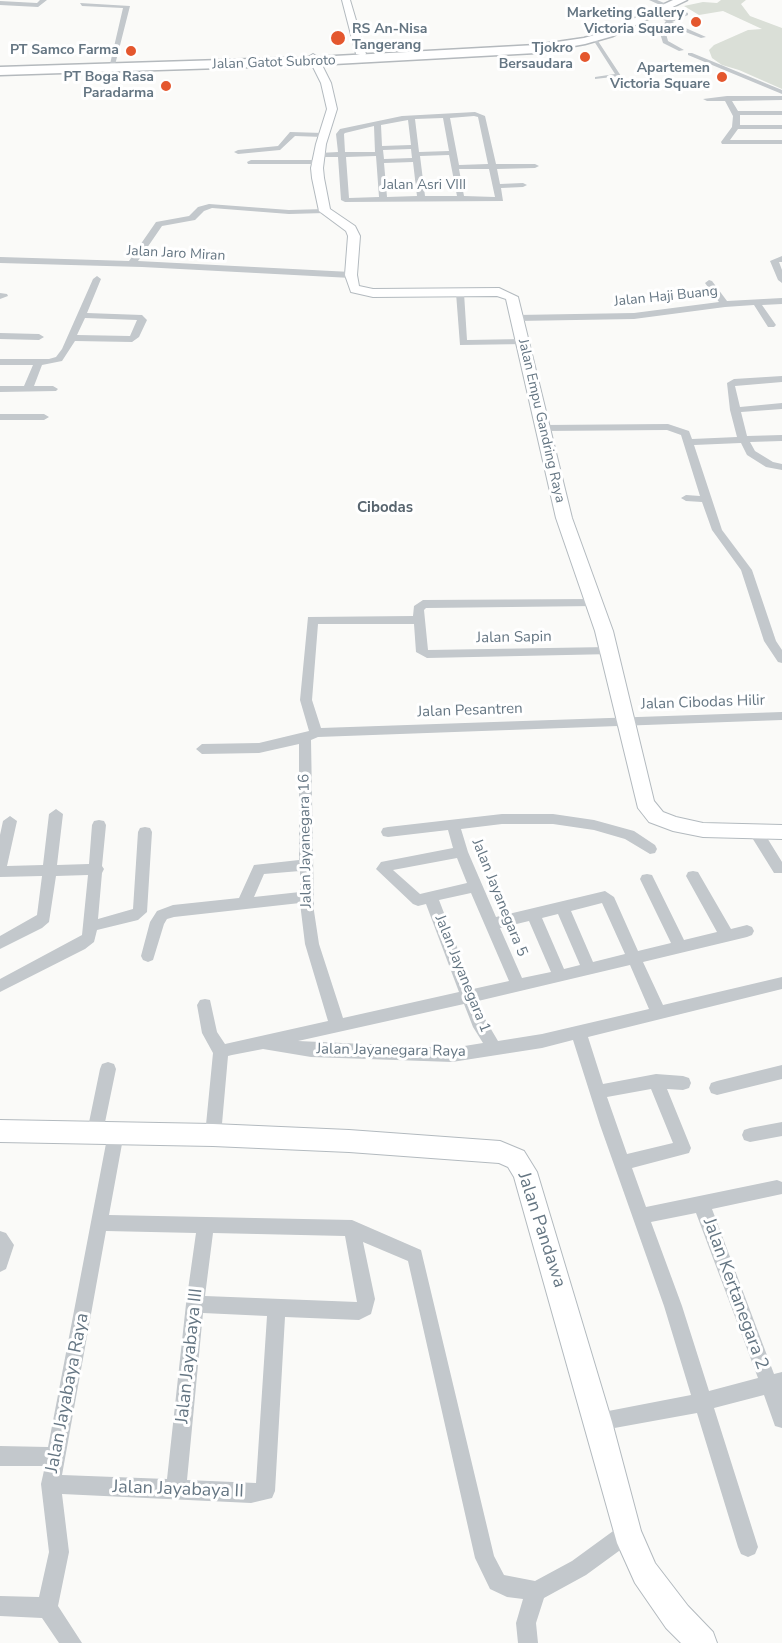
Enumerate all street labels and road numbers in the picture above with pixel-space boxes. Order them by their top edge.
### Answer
street label: Jalan Gatot Subroto [212,52,336,74]
street label: Jalan Asri VIII [382,178,466,194]
street label: Jalan Jaro Miran [126,243,226,265]
street label: Jalan Haji Buang [613,283,719,311]
street label: Jalan Empu Gandring Raya [514,337,568,505]
street label: Jalan Sapin [476,628,552,648]
street label: Jalan Cibodas Hilir [641,692,765,714]
street label: Jalan Pesantren [417,700,523,722]
street label: Jalan Jayanegara 16 [296,774,316,908]
street label: Jalan Jayanegara 5 [467,837,531,959]
street label: Jalan Jayanegara 1 [430,913,494,1035]
street label: Jalan Jayanegara Raya [316,1041,466,1061]
street label: Jalan Pandawa [512,1169,570,1291]
street label: Jalan Kertanegara 2 [698,1215,772,1373]
street label: Jalan Jayabaya III [172,1287,208,1425]
street label: Jalan Jayabaya Raya [42,1311,94,1475]
street label: Jalan Jayabaya II [112,1477,244,1503]

